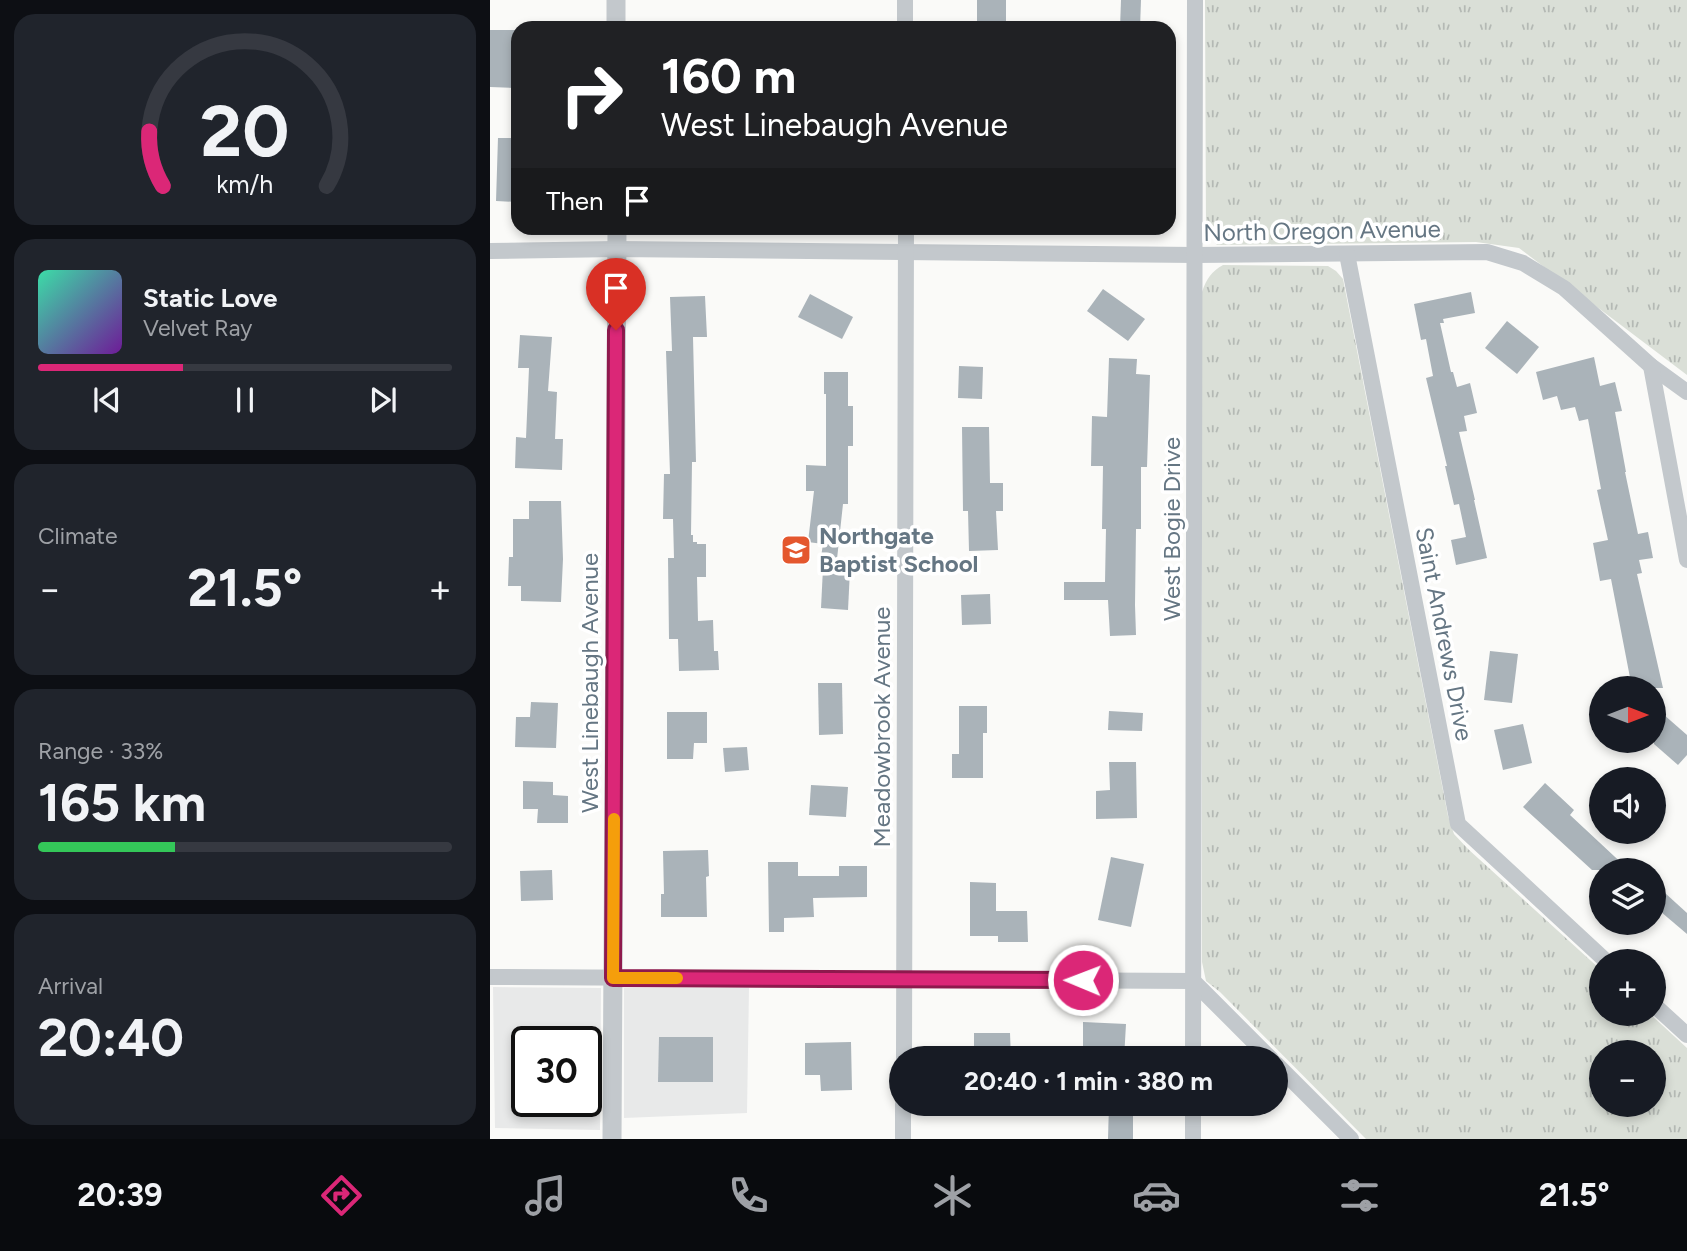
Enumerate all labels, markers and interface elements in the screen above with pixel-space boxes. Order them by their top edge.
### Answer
text: 160 m [661,46,796,105]
icon: right [546,49,637,140]
text: 20 [200,87,290,174]
text: West Linebaugh Avenue [661,106,1008,144]
text: km/h [216,168,274,198]
icon: arrive [618,182,656,220]
text: Then [546,185,604,217]
street label: North Oregon Avenue [1203,214,1441,247]
pin [586,258,646,330]
icon: arrive [597,269,635,307]
text: Static Love [143,282,277,314]
text: Velvet Ray [143,314,252,342]
icon: previous [88,381,126,419]
icon: pause [226,381,264,419]
icon: next [364,381,402,419]
street label: West Bogie Drive [1157,437,1186,621]
place label: Northgate Baptist School [819,521,979,578]
text: Climate [38,522,117,550]
street label: Saint Andrews Drive [1410,525,1479,743]
school or university icon: Northgate Baptist School [779,533,813,567]
street label: West Linebaugh Avenue [575,553,604,813]
text: 21.5° [188,557,302,619]
text: − [38,566,62,612]
text: + [428,566,452,612]
street label: Meadowbrook Avenue [867,607,896,847]
north arrow [1589,676,1666,752]
map controls [1589,676,1666,1117]
text: Range · 33% [38,737,163,765]
button: sound [1589,767,1666,844]
text: 165 km [38,772,206,834]
button: layers [1589,858,1666,935]
position arrow [1046,943,1120,1017]
button: + [1589,949,1666,1026]
text: Arrival [38,972,103,1000]
text: 20:40 [38,1007,184,1069]
speed limit sign: 30 [511,1026,602,1117]
button: − [1589,1040,1666,1117]
text: 20:40 · 1 min · 380 m [964,1065,1213,1097]
icon: directions [317,1171,366,1220]
icon: music [521,1171,570,1220]
icon: phone [724,1171,773,1220]
icon: climate [928,1171,977,1220]
icon: car [1132,1171,1181,1220]
icon: filters [1335,1171,1384,1220]
text: 20:39 [77,1176,163,1214]
text: 21.5° [1539,1176,1610,1214]

